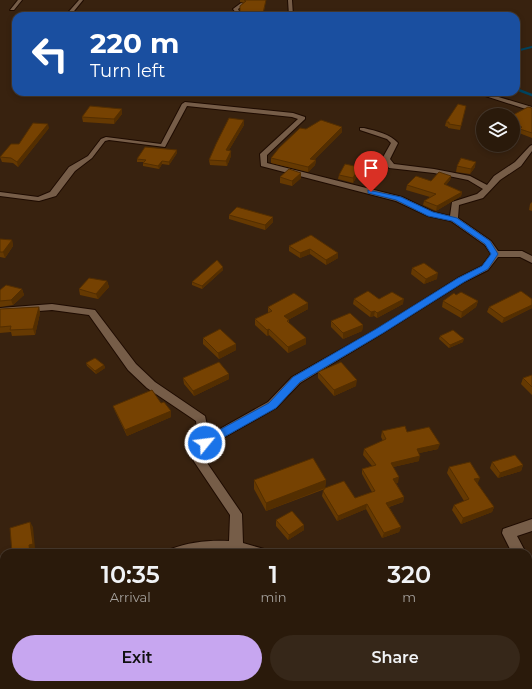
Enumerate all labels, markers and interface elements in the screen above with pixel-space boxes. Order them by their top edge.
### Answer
text: 220 m [90,26,179,60]
icon: left [24,28,76,80]
text: Turn left [90,60,165,82]
map controls [476,108,520,152]
button: layers [476,108,520,152]
pin [354,151,388,192]
icon: arrive [360,157,382,179]
position arrow [184,422,226,464]
text: 10:35 [101,560,160,589]
text: 1 [269,560,278,589]
text: 320 [387,560,431,589]
text: Arrival [110,589,151,605]
text: min [260,589,286,605]
text: m [402,589,416,605]
button: Exit [12,635,262,681]
button: Share [270,635,520,681]

